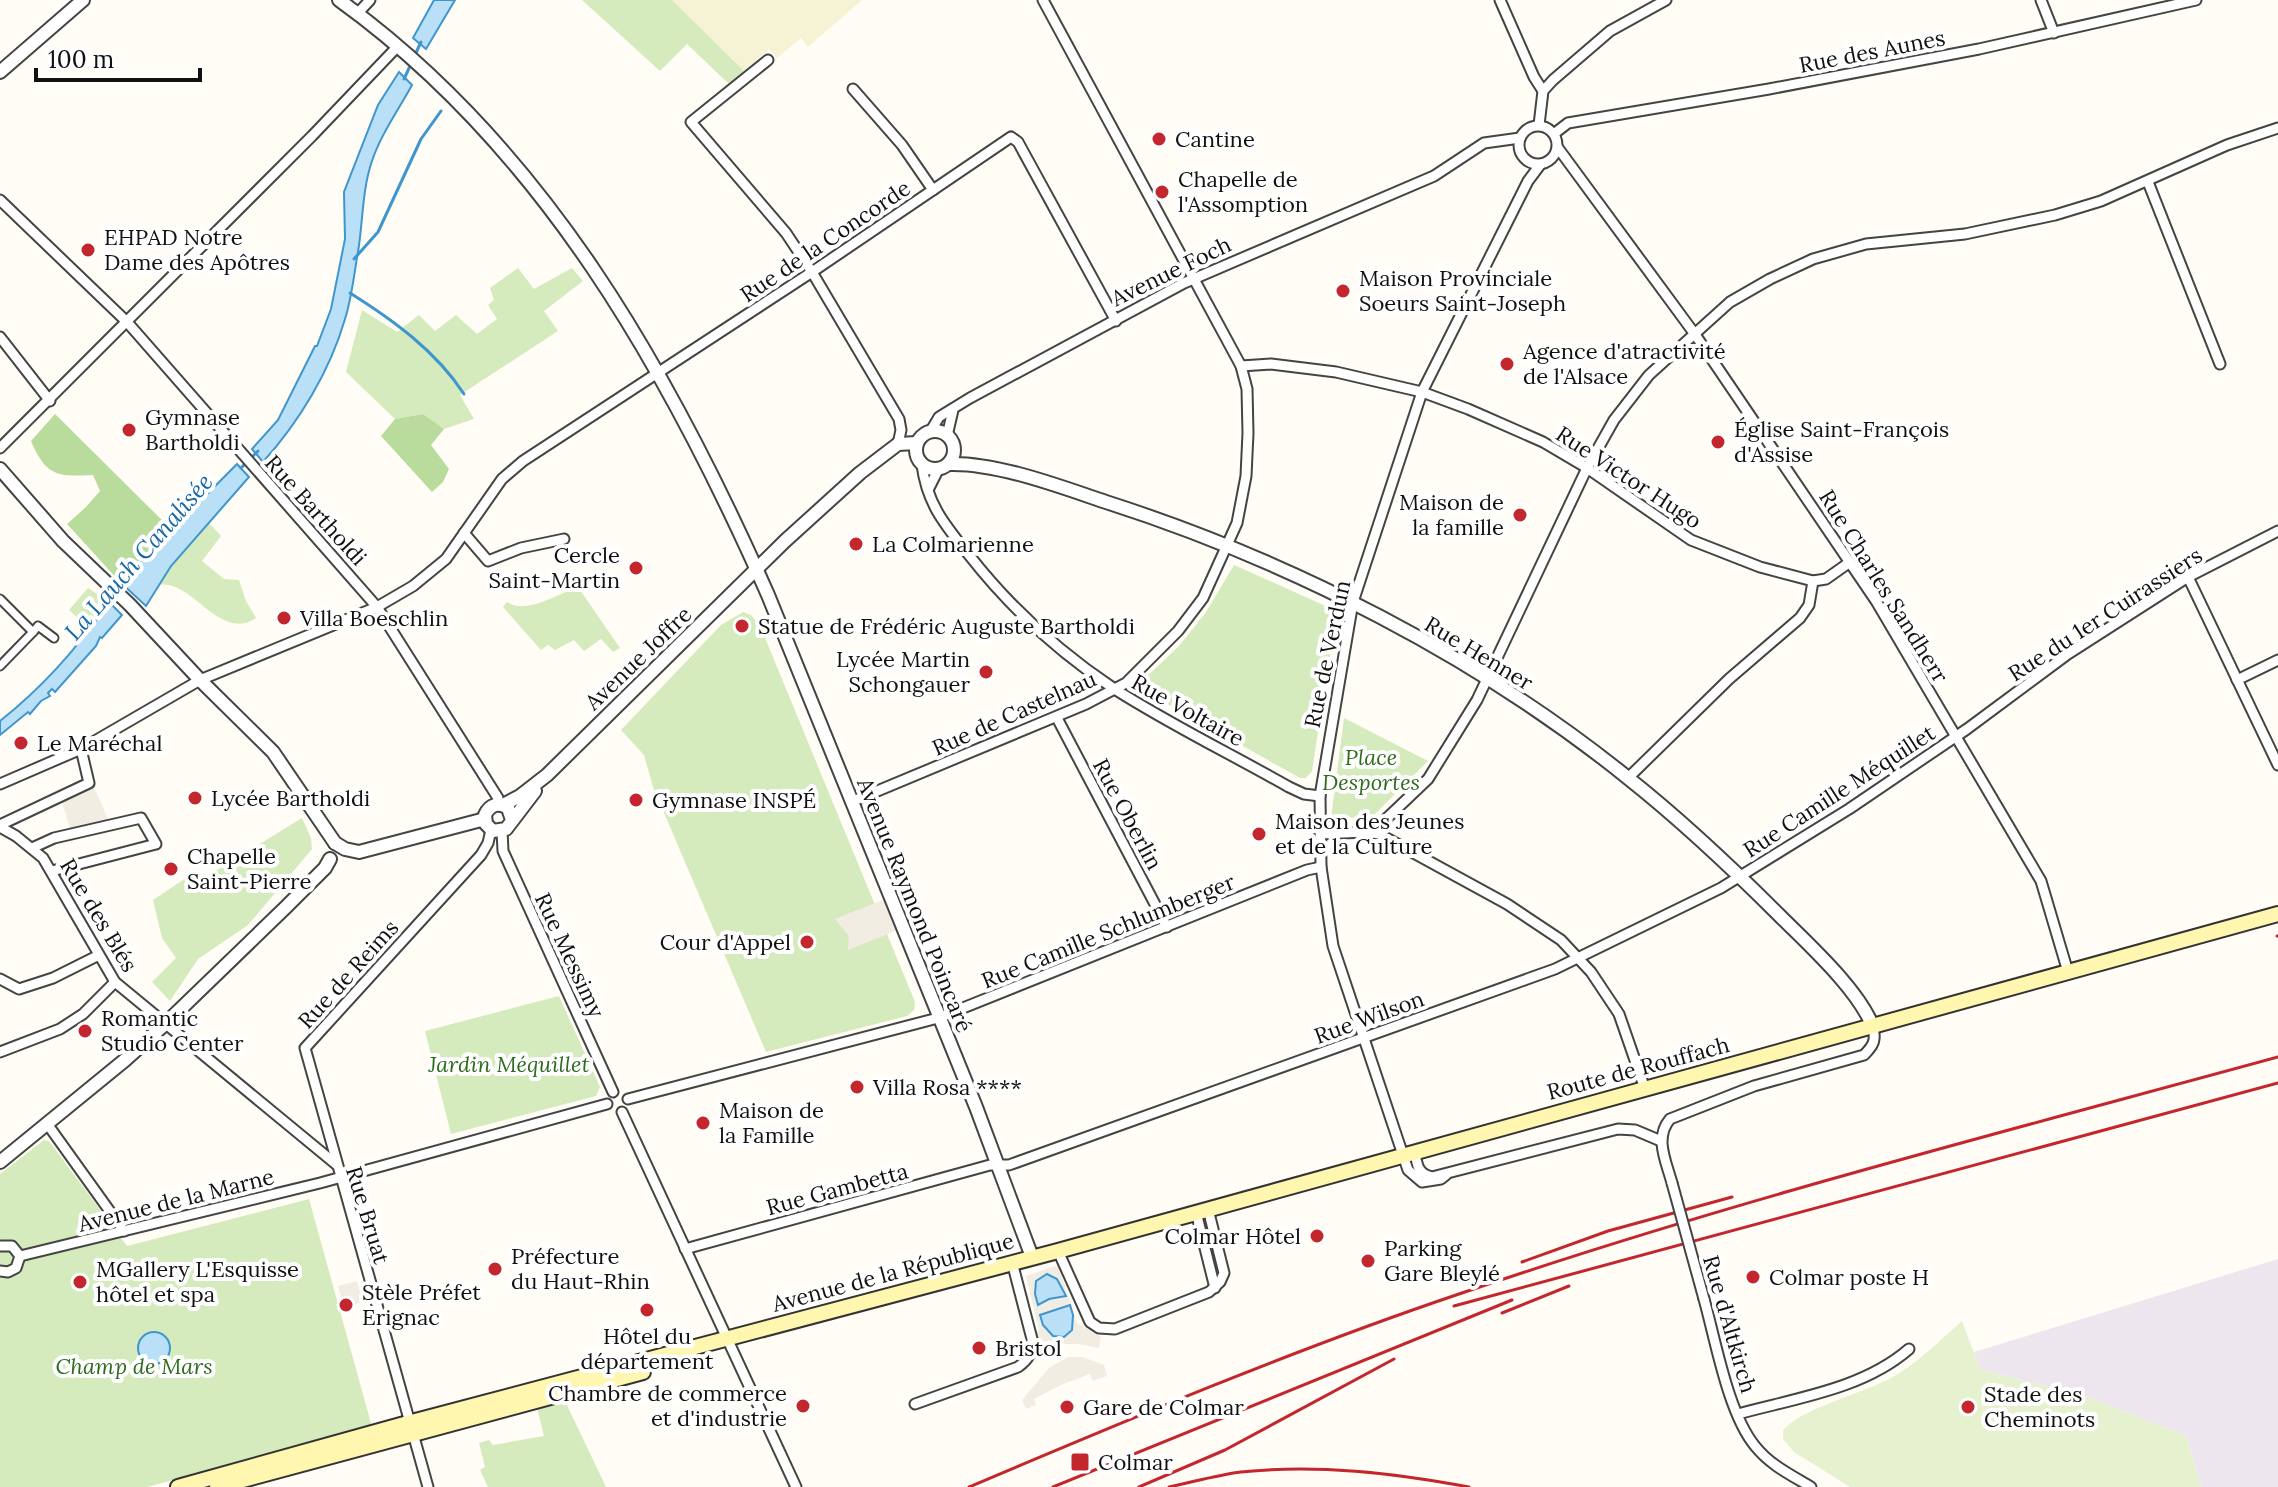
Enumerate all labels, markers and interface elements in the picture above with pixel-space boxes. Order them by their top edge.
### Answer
street label: Rue des Aunes [1797,23,1947,79]
scale bar [36,32,200,82]
text: 100 m [48,44,114,75]
place label: Cantine [1175,125,1255,153]
marker: Cantine [1150,130,1168,148]
place label: Chapelle de l'Assomption [1178,165,1308,218]
street label: Rue de la Concorde [735,174,915,308]
marker: Chapelle de l'Assomption [1153,183,1171,201]
place label: EHPAD Notre Dame des Apôtres [104,223,290,276]
street label: Avenue Foch [1106,230,1236,313]
marker: EHPAD Notre Dame des Apôtres [79,241,97,259]
place label: Maison Provinciale Soeurs Saint-Joseph [1359,264,1566,317]
marker: Maison Provinciale Soeurs Saint-Joseph [1334,282,1352,300]
place label: Agence d'atractivité de l'Alsace [1522,337,1726,390]
marker: Agence d'atractivité de l'Alsace [1498,355,1516,373]
place label: Gymnase Bartholdi [145,403,240,456]
place label: Église Saint-François d'Assise [1734,415,1949,468]
street label: Rue Victor Hugo [1551,420,1707,534]
marker: Gymnase Bartholdi [120,421,138,439]
marker: Église Saint-François d'Assise [1709,433,1727,451]
street label: Rue Bartholdi [259,449,373,571]
water label: La Lauch Canalisée [58,467,220,647]
street label: Rue Charles Sandherr [1813,484,1955,688]
place label: Maison de la famille [1399,488,1504,541]
marker: Maison de la famille [1511,506,1529,524]
place label: La Colmarienne [872,530,1034,558]
marker: La Colmarienne [847,535,865,553]
place label: Cercle Saint-Martin [489,541,620,594]
street label: Rue du 1er Cuirassiers [2003,541,2207,687]
marker: Cercle Saint-Martin [627,559,645,577]
street label: Rue de Verdun [1298,578,1356,730]
street label: Avenue Joffre [578,600,697,717]
place label: Villa Boeschlin [299,604,448,632]
marker: Villa Boeschlin [275,609,293,627]
street label: Rue Henner [1420,610,1539,697]
place label: Statue de Frédéric Auguste Bartholdi [758,612,1135,640]
marker: Statue de Frédéric Auguste Bartholdi [733,617,751,635]
place label: Lycée Martin Schongauer [836,645,970,698]
marker: Lycée Martin Schongauer [977,663,995,681]
street label: Rue de Castelnau [928,664,1100,762]
street label: Rue Voltaire [1127,668,1249,752]
street label: Rue Camille Méquillet [1738,718,1941,863]
place label: Le Maréchal [37,729,162,757]
marker: Le Maréchal [12,734,30,752]
park label: Place Desportes [1322,743,1420,796]
street label: Rue Oberlin [1087,754,1169,874]
street label: Avenue Raymond Poincaré [851,773,979,1036]
place label: Lycée Bartholdi [211,784,370,812]
place label: Gymnase INSPÉ [652,786,816,814]
marker: Lycée Bartholdi [186,789,204,807]
marker: Gymnase INSPÉ [627,791,645,809]
place label: Maison des Jeunes et de la Culture [1275,807,1464,860]
marker: Maison des Jeunes et de la Culture [1250,825,1268,843]
place label: Chapelle Saint-Pierre [187,842,311,895]
street label: Rue des Blés [54,853,144,977]
marker: Chapelle Saint-Pierre [162,860,180,878]
street label: Rue Camille Schlumberger [977,867,1239,995]
street label: Rue Messimy [529,888,611,1022]
street label: Rue de Reims [292,914,404,1034]
place label: Cour d'Appel [660,928,791,956]
marker: Cour d'Appel [798,933,816,951]
street label: Rue Wilson [1310,984,1428,1050]
place label: Romantic Studio Center [101,1004,244,1057]
marker: Romantic Studio Center [76,1022,94,1040]
street label: Route de Rouffach [1544,1030,1732,1106]
park label: Jardin Méquillet [428,1050,589,1078]
place label: Villa Rosa **** [872,1073,1022,1101]
marker: Villa Rosa **** [848,1078,866,1096]
place label: Maison de la Famille [719,1096,824,1149]
marker: Maison de la Famille [694,1114,712,1132]
street label: Rue Gambetta [763,1157,911,1221]
street label: Avenue de la Marne [74,1162,277,1238]
street label: Rue Bruat [340,1163,396,1268]
place label: Colmar Hôtel [1164,1222,1301,1250]
street label: Avenue de la République [768,1226,1017,1318]
marker: Colmar Hôtel [1308,1227,1326,1245]
place label: Parking Gare Bleylé [1384,1234,1500,1287]
place label: Préfecture du Haut-Rhin [511,1242,650,1295]
marker: Parking Gare Bleylé [1359,1252,1377,1270]
street label: Rue d'Altkirch [1697,1252,1763,1396]
place label: MGallery L'Esquisse hôtel et spa [96,1255,299,1308]
marker: Préfecture du Haut-Rhin [486,1260,504,1278]
place label: Colmar poste H [1769,1263,1929,1291]
marker: Colmar poste H [1744,1268,1762,1286]
marker: MGallery L'Esquisse hôtel et spa [71,1273,89,1291]
place label: Stèle Préfet Erignac [362,1278,481,1331]
marker: Stèle Préfet Erignac [337,1296,355,1314]
marker: Hôtel du département [638,1301,656,1319]
place label: Hôtel du département [581,1322,714,1375]
place label: Bristol [995,1334,1062,1362]
marker: Bristol [970,1339,988,1357]
park label: Champ de Mars [55,1352,213,1380]
place label: Chambre de commerce et d'industrie [548,1379,787,1432]
place label: Stade des Cheminots [1984,1380,2095,1433]
place label: Gare de Colmar [1083,1393,1244,1421]
marker: Chambre de commerce et d'industrie [794,1397,812,1415]
marker: Gare de Colmar [1058,1398,1076,1416]
marker: Stade des Cheminots [1959,1398,1977,1416]
place label: Colmar [1098,1448,1173,1476]
marker: Colmar [1069,1451,1091,1473]

